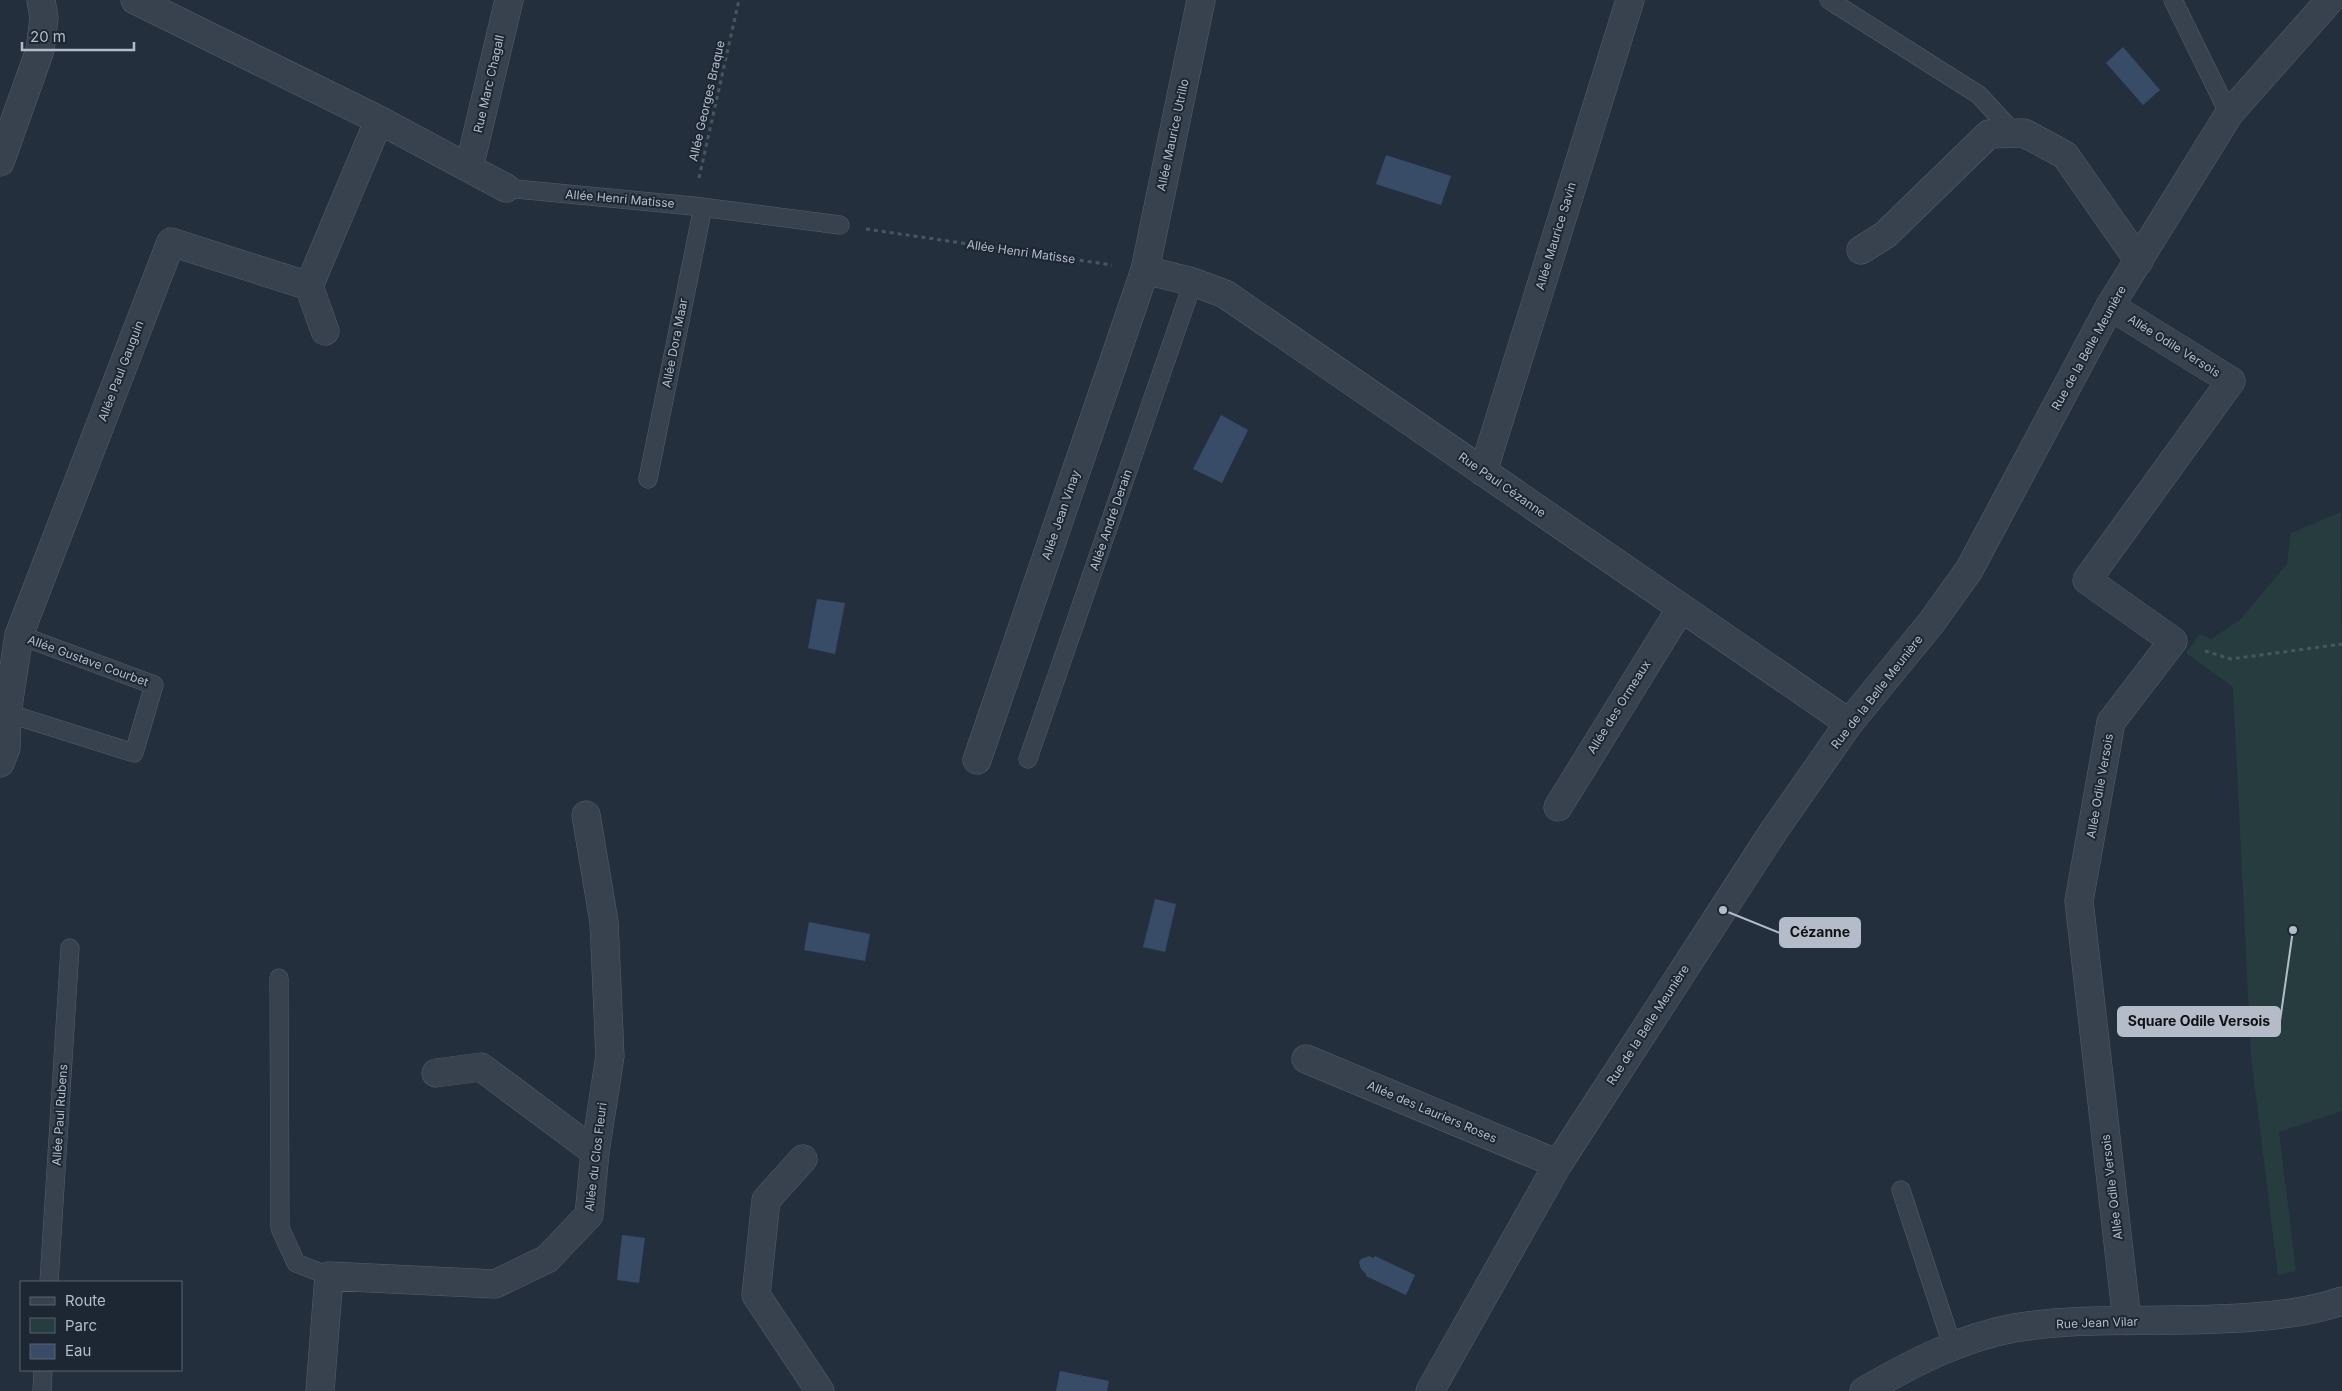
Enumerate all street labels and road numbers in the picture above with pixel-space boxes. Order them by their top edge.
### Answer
street label: Rue Marc Chagall [470,34,507,134]
street label: Allée Georges Braque [685,39,728,163]
street label: Allée Maurice Utrillo [1153,77,1192,192]
street label: Allée Maurice Savin [1532,180,1579,292]
street label: Allée Henri Matisse [565,186,675,211]
street label: Allée Henri Matisse [966,236,1076,267]
street label: Rue de la Belle Meunière [2048,283,2129,413]
street label: Allée Dora Maar [658,296,691,389]
street label: Allée Odile Versois [2125,311,2223,380]
street label: Allée Paul Gauguin [94,318,147,423]
street label: Rue Paul Cézanne [1456,449,1549,520]
street label: Allée André Derain [1086,467,1135,572]
street label: Allée Jean Vinay [1038,468,1083,562]
street label: Allée Gustave Courbet [26,632,151,689]
street label: Rue de la Belle Meunière [1828,632,1926,752]
street label: Allée des Ormeaux [1584,657,1654,756]
street label: Allée Odile Versois [2083,732,2116,839]
street label: Rue de la Belle Meunière [1603,962,1692,1088]
street label: Allée Paul Rubens [48,1064,71,1166]
street label: Allée des Lauriers Roses [1365,1077,1499,1146]
street label: Allée du Clos Fleuri [581,1102,610,1212]
street label: Allée Odile Versois [2098,1133,2125,1241]
street label: Rue Jean Vilar [2056,1314,2139,1331]

